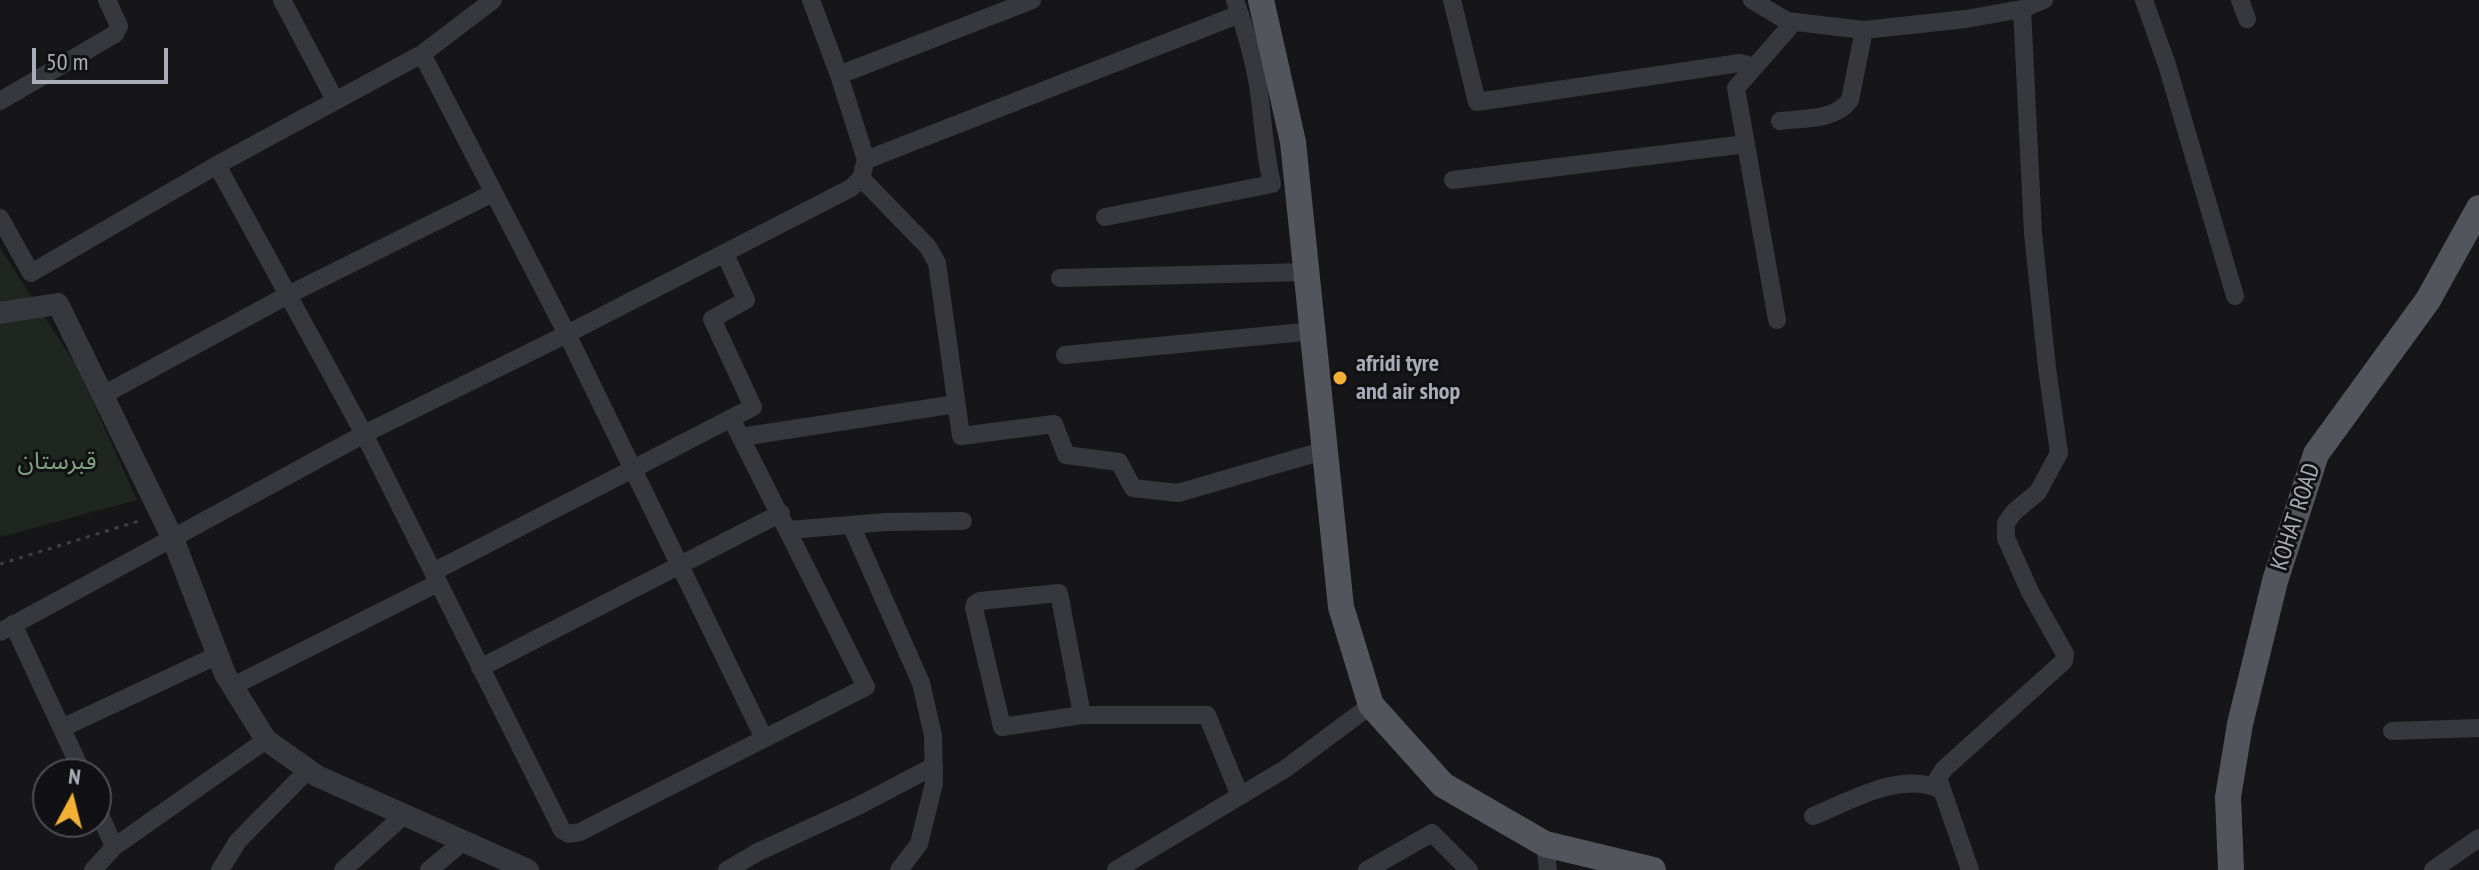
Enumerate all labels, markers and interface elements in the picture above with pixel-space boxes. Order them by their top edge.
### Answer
scale bar [36,32,172,82]
text: 50 m [46,46,88,77]
place label: afridi tyre and air shop [1356,350,1460,406]
marker: afridi tyre and air shop [1331,369,1349,387]
park label: قبرستان [18,448,96,476]
street label: KOHAT ROAD [2265,460,2327,574]
north arrow [32,758,112,838]
text: N [67,762,82,791]

